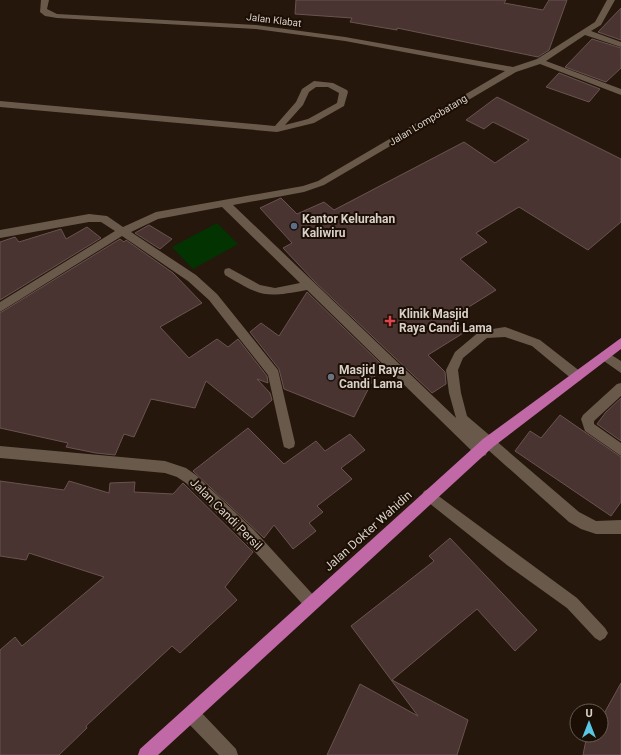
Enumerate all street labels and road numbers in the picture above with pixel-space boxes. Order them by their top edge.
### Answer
street label: Jalan Klabat [246,11,302,29]
street label: Jalan Lompobatang [387,92,469,148]
street label: Jalan Candi Persil [187,475,265,553]
street label: Jalan Dokter Wahidin [321,488,415,574]

